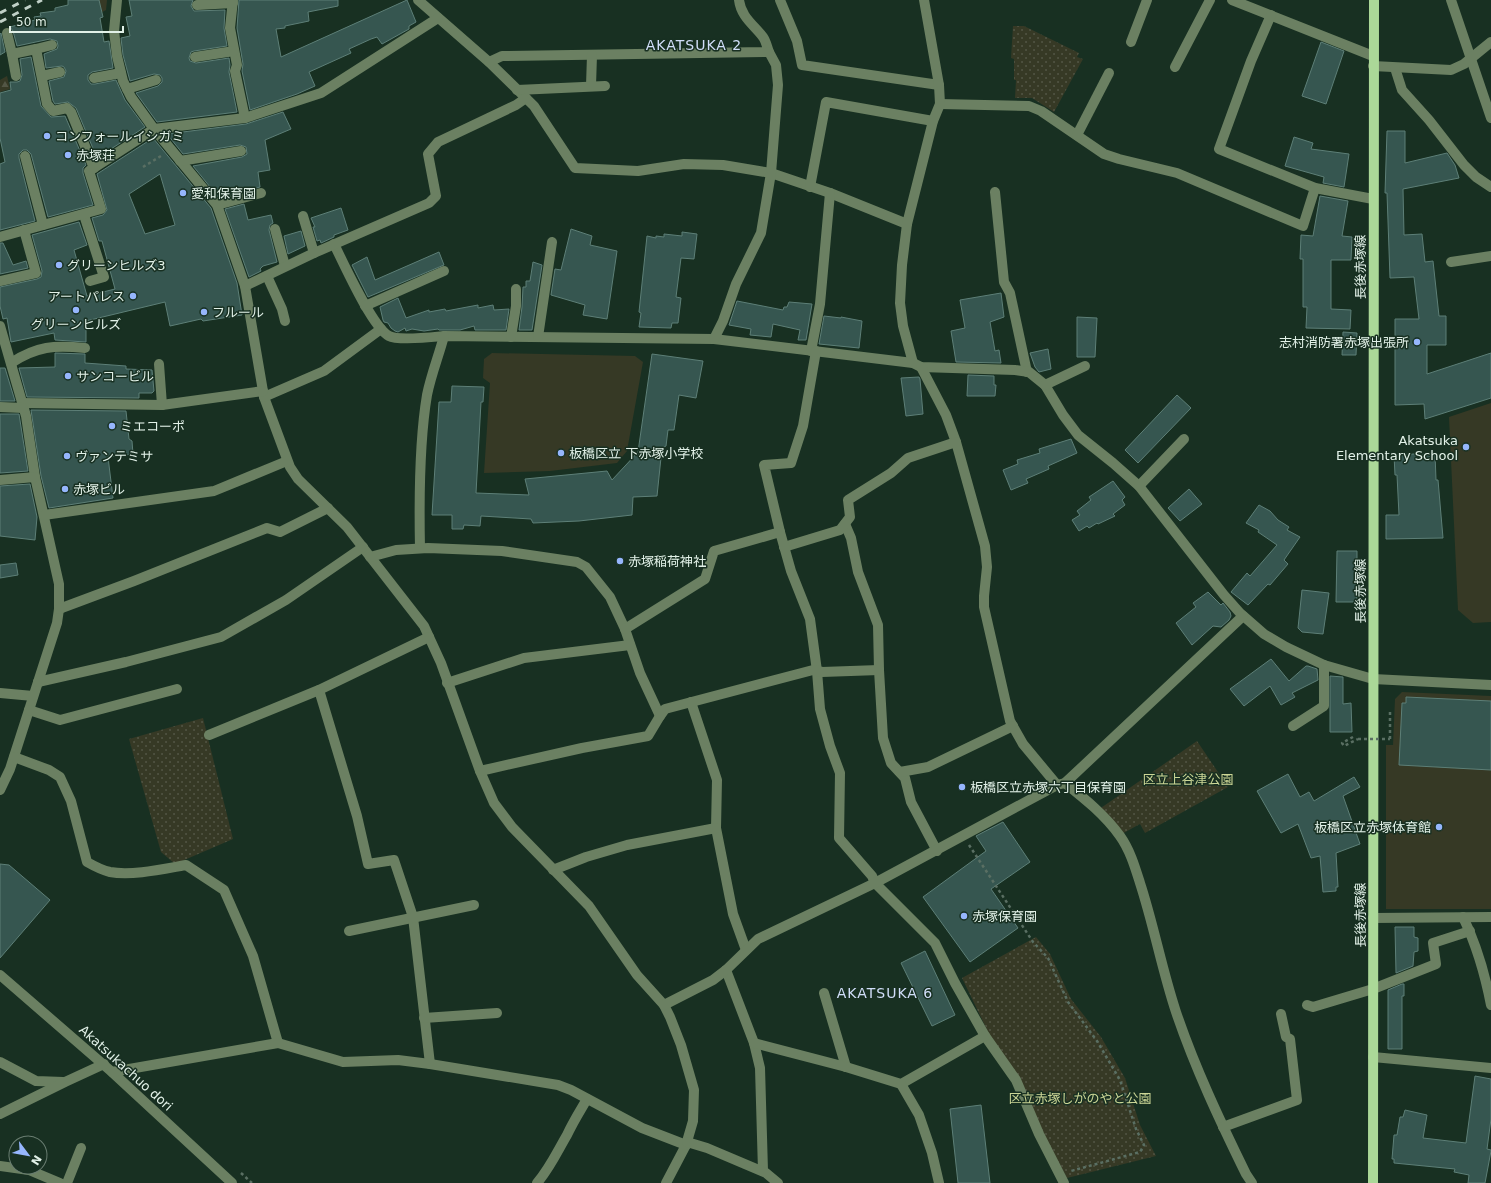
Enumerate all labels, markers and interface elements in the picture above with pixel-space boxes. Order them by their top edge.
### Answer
scale bar [10,8,123,34]
text: 50 m [16,15,47,29]
district label: AKATSUKA 2 [646,37,742,53]
place label: コンフォールイシガミ [55,129,185,144]
marker: コンフォールイシガミ [42,131,52,141]
place label: 赤塚荘 [76,148,115,163]
marker: 赤塚荘 [63,150,73,160]
place label: 愛和保育園 [191,186,256,201]
marker: 愛和保育園 [178,188,188,198]
street label: 長後赤塚線 [1353,234,1368,300]
place label: グリーンヒルズ3 [67,258,166,273]
marker: グリーンヒルズ3 [54,260,64,270]
place label: アートパレス [48,289,125,304]
marker: アートパレス [128,291,138,301]
marker: グリーンヒルズ [71,305,81,315]
place label: フルール [212,305,264,320]
marker: フルール [199,307,209,317]
place label: グリーンヒルズ [31,317,121,332]
place label: 志村消防署赤塚出張所 [1279,335,1409,350]
marker: 志村消防署赤塚出張所 [1412,337,1422,347]
place label: サンコービル [76,369,154,384]
marker: サンコービル [63,371,73,381]
place label: ミエコーポ [120,419,185,434]
marker: ミエコーポ [107,421,117,431]
place label: Akatsuka Elementary School [1336,433,1458,463]
marker: Akatsuka Elementary School [1461,442,1471,452]
place label: 板橋区立 下赤塚小学校 [569,446,703,461]
marker: 板橋区立 下赤塚小学校 [556,448,566,458]
place label: ヴァンテミサ [75,449,153,464]
marker: ヴァンテミサ [62,451,72,461]
place label: 赤塚ビル [73,482,125,497]
marker: 赤塚ビル [60,484,70,494]
place label: 赤塚稲荷神社 [628,554,706,569]
marker: 赤塚稲荷神社 [615,556,625,566]
street label: 長後赤塚線 [1353,558,1368,624]
park label: 区立上谷津公園 [1142,772,1234,787]
place label: 板橋区立赤塚六丁目保育園 [970,780,1126,795]
marker: 板橋区立赤塚六丁目保育園 [957,782,967,792]
place label: 板橋区立赤塚体育館 [1314,820,1431,835]
marker: 板橋区立赤塚体育館 [1434,822,1444,832]
street label: 長後赤塚線 [1353,882,1368,948]
place label: 赤塚保育園 [972,909,1037,924]
marker: 赤塚保育園 [959,911,969,921]
district label: AKATSUKA 6 [837,985,933,1001]
street label: Akatsukachuo dori [76,1022,176,1114]
park label: 区立赤塚しがのやと公園 [1008,1091,1152,1106]
north arrow [8,1135,48,1175]
text: N [28,1153,44,1167]

